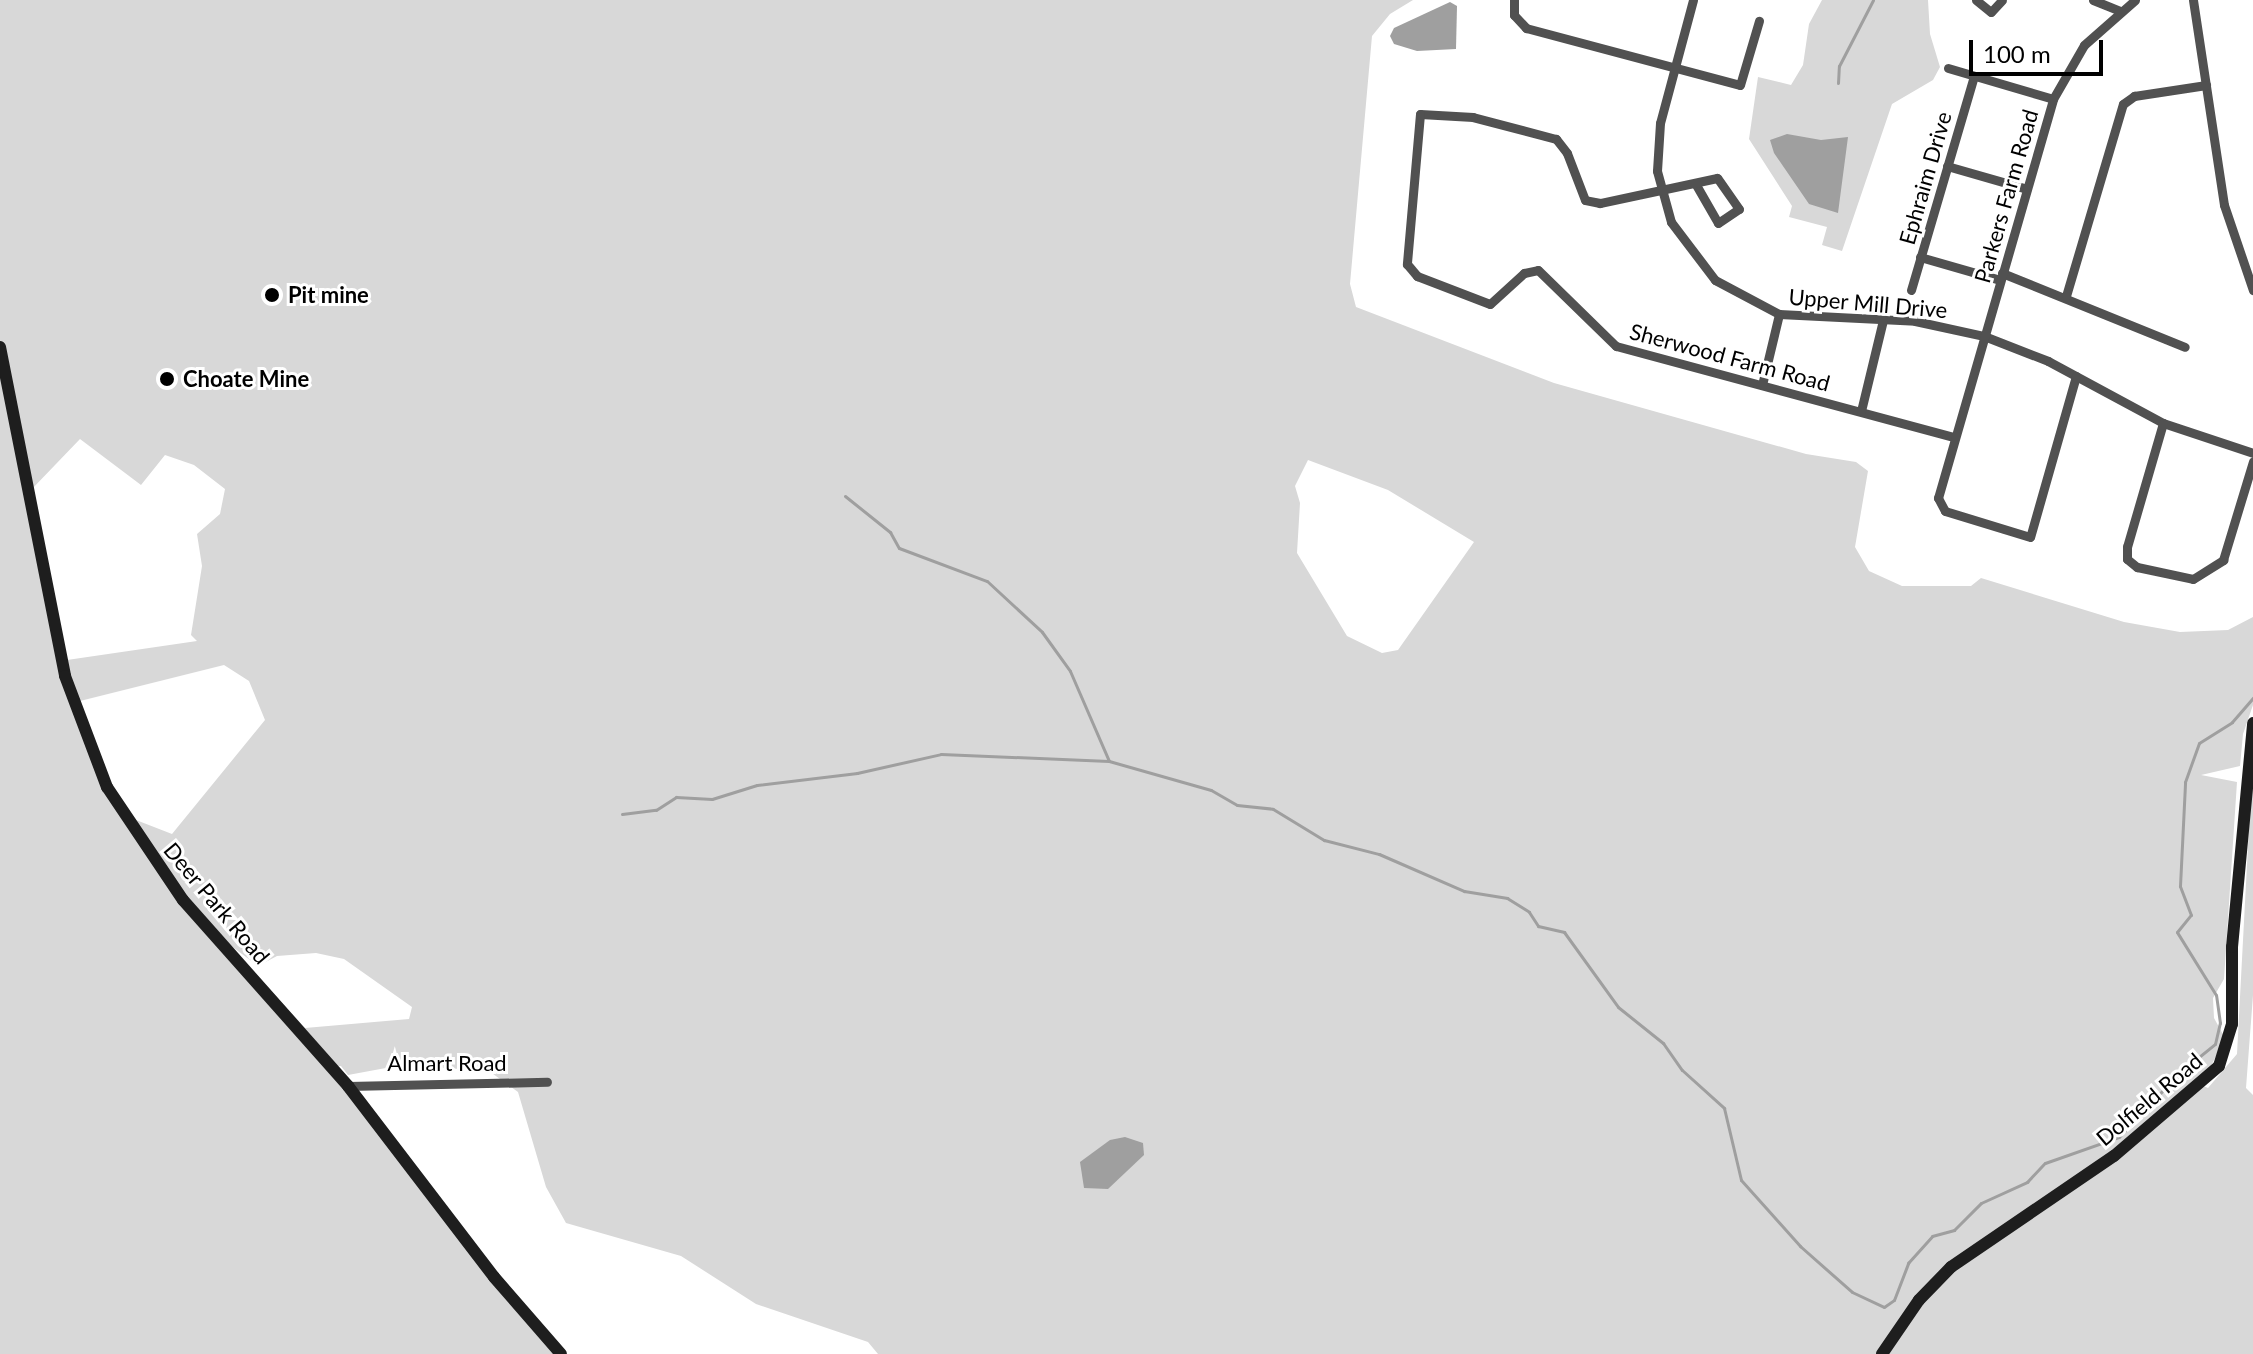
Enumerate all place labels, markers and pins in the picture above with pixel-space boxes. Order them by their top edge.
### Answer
place label: Pit mine [288,282,369,308]
marker: Pit mine [263,286,281,304]
place label: Choate Mine [183,366,309,392]
marker: Choate Mine [158,370,176,388]

